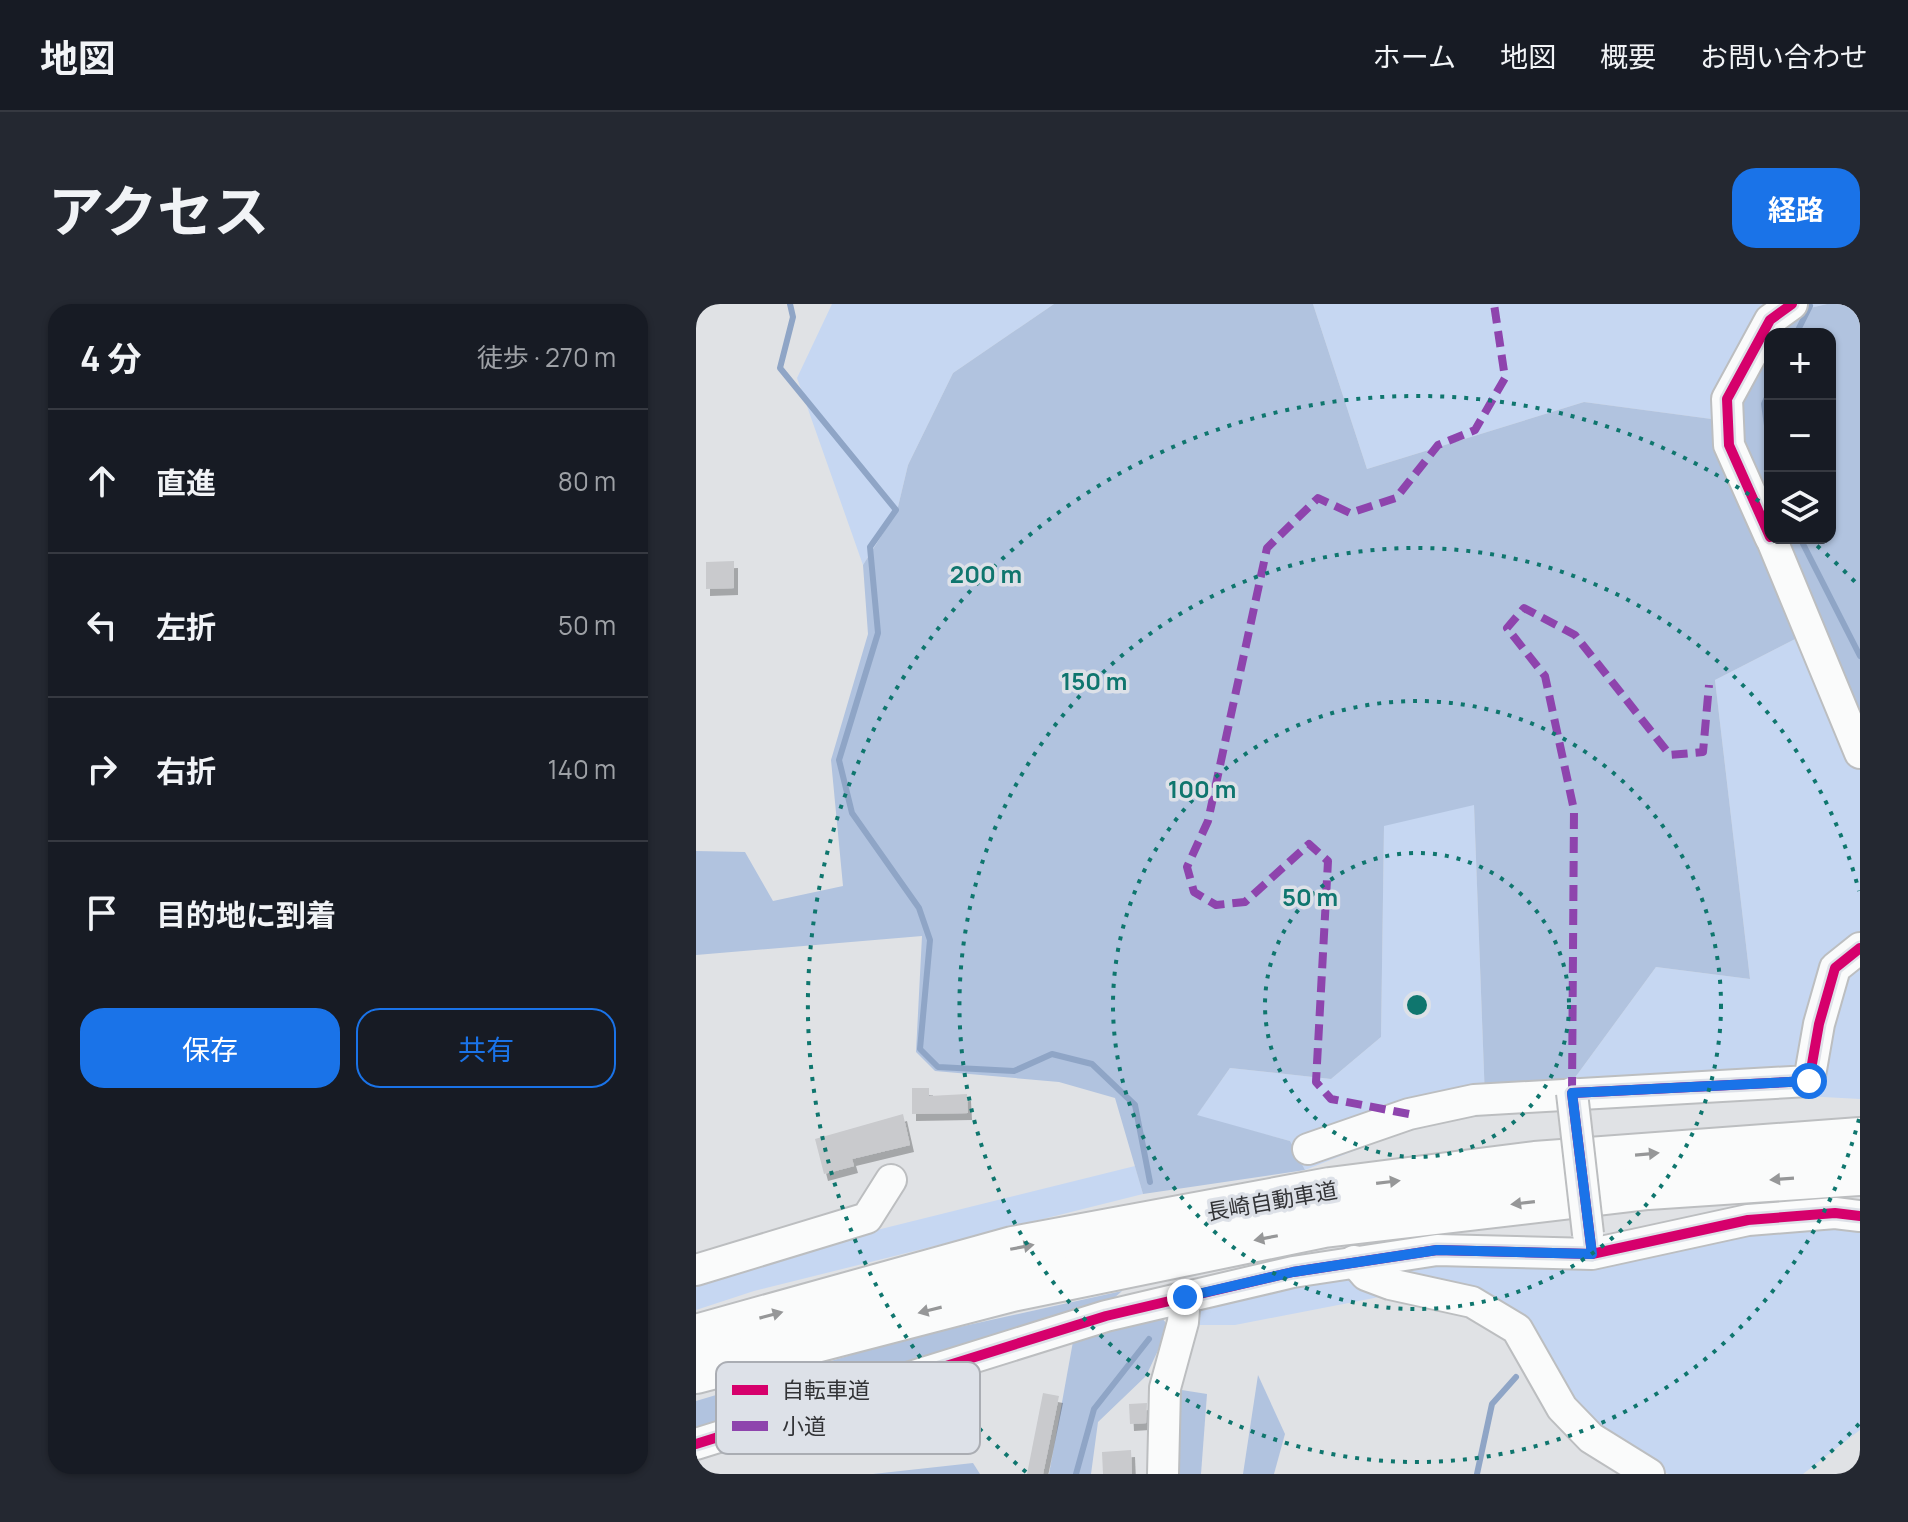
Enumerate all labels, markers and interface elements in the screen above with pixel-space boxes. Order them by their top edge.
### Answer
text: 地図 [40,31,116,83]
text: ホーム [1373,37,1456,75]
text: 地図 [1500,37,1556,75]
text: 概要 [1600,37,1656,75]
text: お問い合わせ [1700,37,1868,75]
button: 経路 [1732,168,1860,248]
text: アクセス [48,172,269,249]
map controls [1764,328,1836,544]
button: + [1764,328,1836,400]
text: 4 分 [80,335,142,381]
text: 徒歩 · 270 m [477,339,616,375]
button: − [1764,400,1836,472]
icon: ahead [80,459,124,503]
text: 直進 [156,462,216,503]
text: 80 m [558,463,616,499]
button: layers [1764,472,1836,544]
text: 200 m [950,557,1022,590]
icon: left [80,603,124,647]
text: 左折 [156,606,216,647]
text: 50 m [558,607,616,643]
text: 150 m [1061,664,1127,697]
icon: right [80,747,124,791]
text: 右折 [156,750,216,791]
text: 140 m [547,751,616,787]
text: 100 m [1168,772,1236,805]
text: 50 m [1282,880,1338,913]
icon: arrive [80,891,124,935]
text: 目的地に到着 [156,894,336,935]
centre of rings [1403,991,1431,1019]
button: 保存 [80,1008,340,1088]
button: 共有 [356,1008,616,1088]
route start [1791,1063,1827,1099]
one-way arrow [1635,1147,1660,1160]
one-way arrow [1769,1173,1794,1186]
street label: 長崎自動車道 [1204,1175,1340,1227]
one-way arrow [1376,1175,1401,1188]
one-way arrow [1510,1196,1535,1209]
one-way arrow [1253,1233,1278,1245]
one-way arrow [1010,1240,1035,1253]
route end [1167,1279,1203,1315]
one-way arrow [917,1305,942,1317]
one-way arrow [760,1308,784,1321]
legend [716,1362,980,1454]
text: 自転車道 [782,1375,870,1405]
text: 小道 [782,1411,826,1441]

